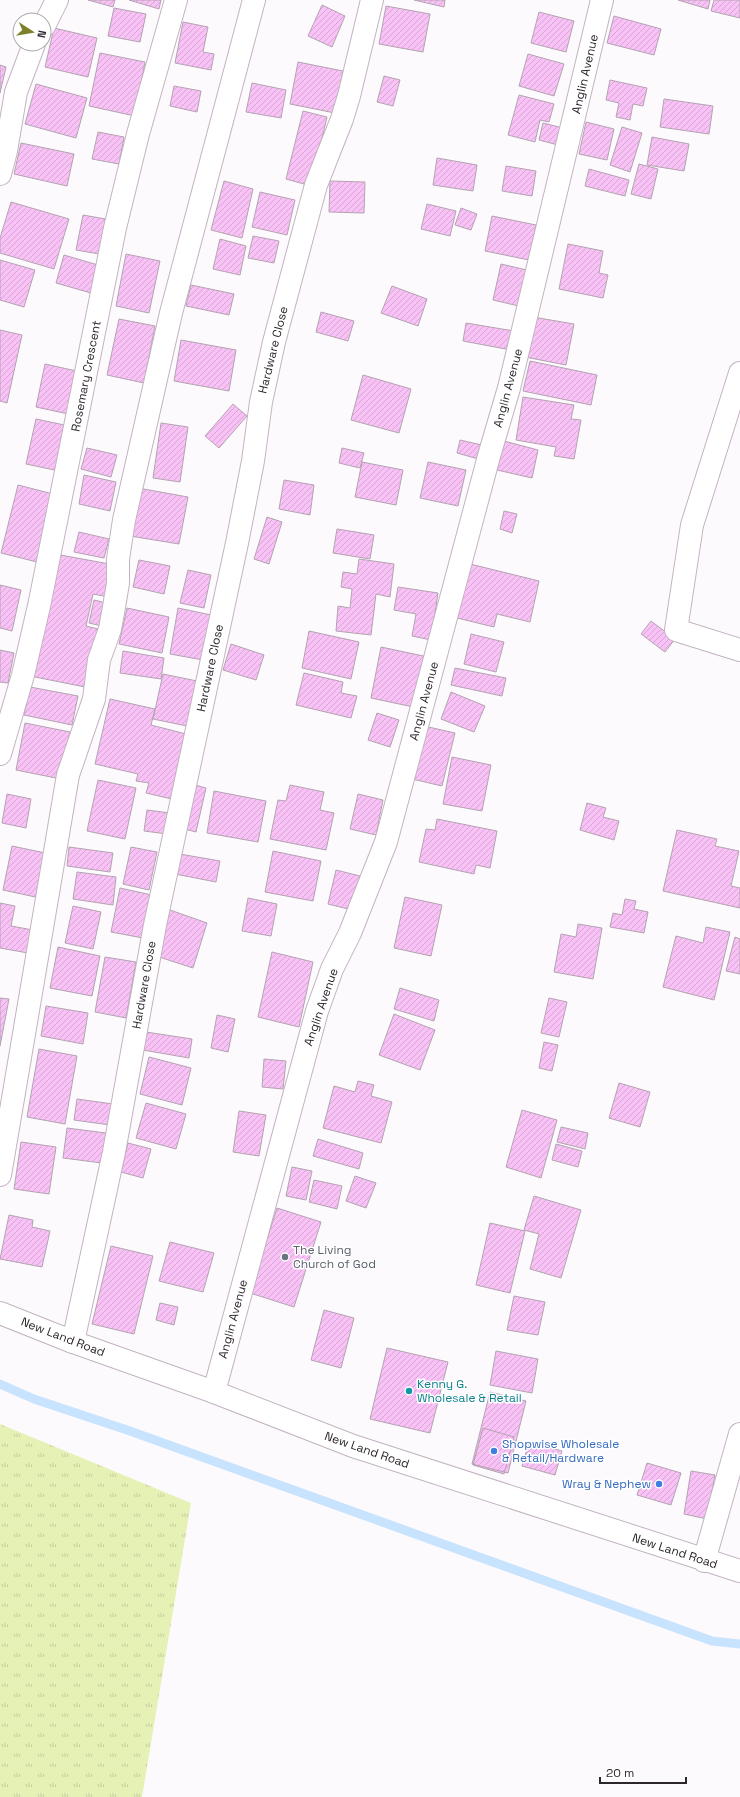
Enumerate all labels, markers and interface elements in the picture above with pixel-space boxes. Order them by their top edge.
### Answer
north arrow [12,12,52,52]
text: N [34,29,49,39]
street label: Anglin Avenue [568,33,602,115]
street label: Hardware Close [254,305,292,395]
street label: Rosemary Crescent [67,319,105,433]
street label: Anglin Avenue [490,347,526,429]
street label: Hardware Close [193,623,227,713]
street label: Anglin Avenue [406,660,442,742]
street label: Hardware Close [128,940,160,1030]
street label: Anglin Avenue [300,966,342,1048]
place label: The Living Church of God [293,1242,376,1272]
marker: The Living Church of God [280,1252,290,1262]
street label: Anglin Avenue [215,1278,251,1360]
street label: New Land Road [19,1314,107,1360]
place label: Kenny G. Wholesale & Retail [417,1376,522,1406]
marker: Kenny G. Wholesale & Retail [404,1386,414,1396]
street label: New Land Road [322,1428,412,1472]
place label: Shopwise Wholesale & Retail/Hardware [502,1436,619,1466]
marker: Shopwise Wholesale & Retail/Hardware [489,1446,499,1456]
place label: Wray & Nephew [562,1476,651,1492]
marker: Wray & Nephew [654,1479,664,1489]
street label: New Land Road [630,1530,720,1572]
scale bar [600,1759,686,1785]
text: 20 m [606,1765,634,1781]

